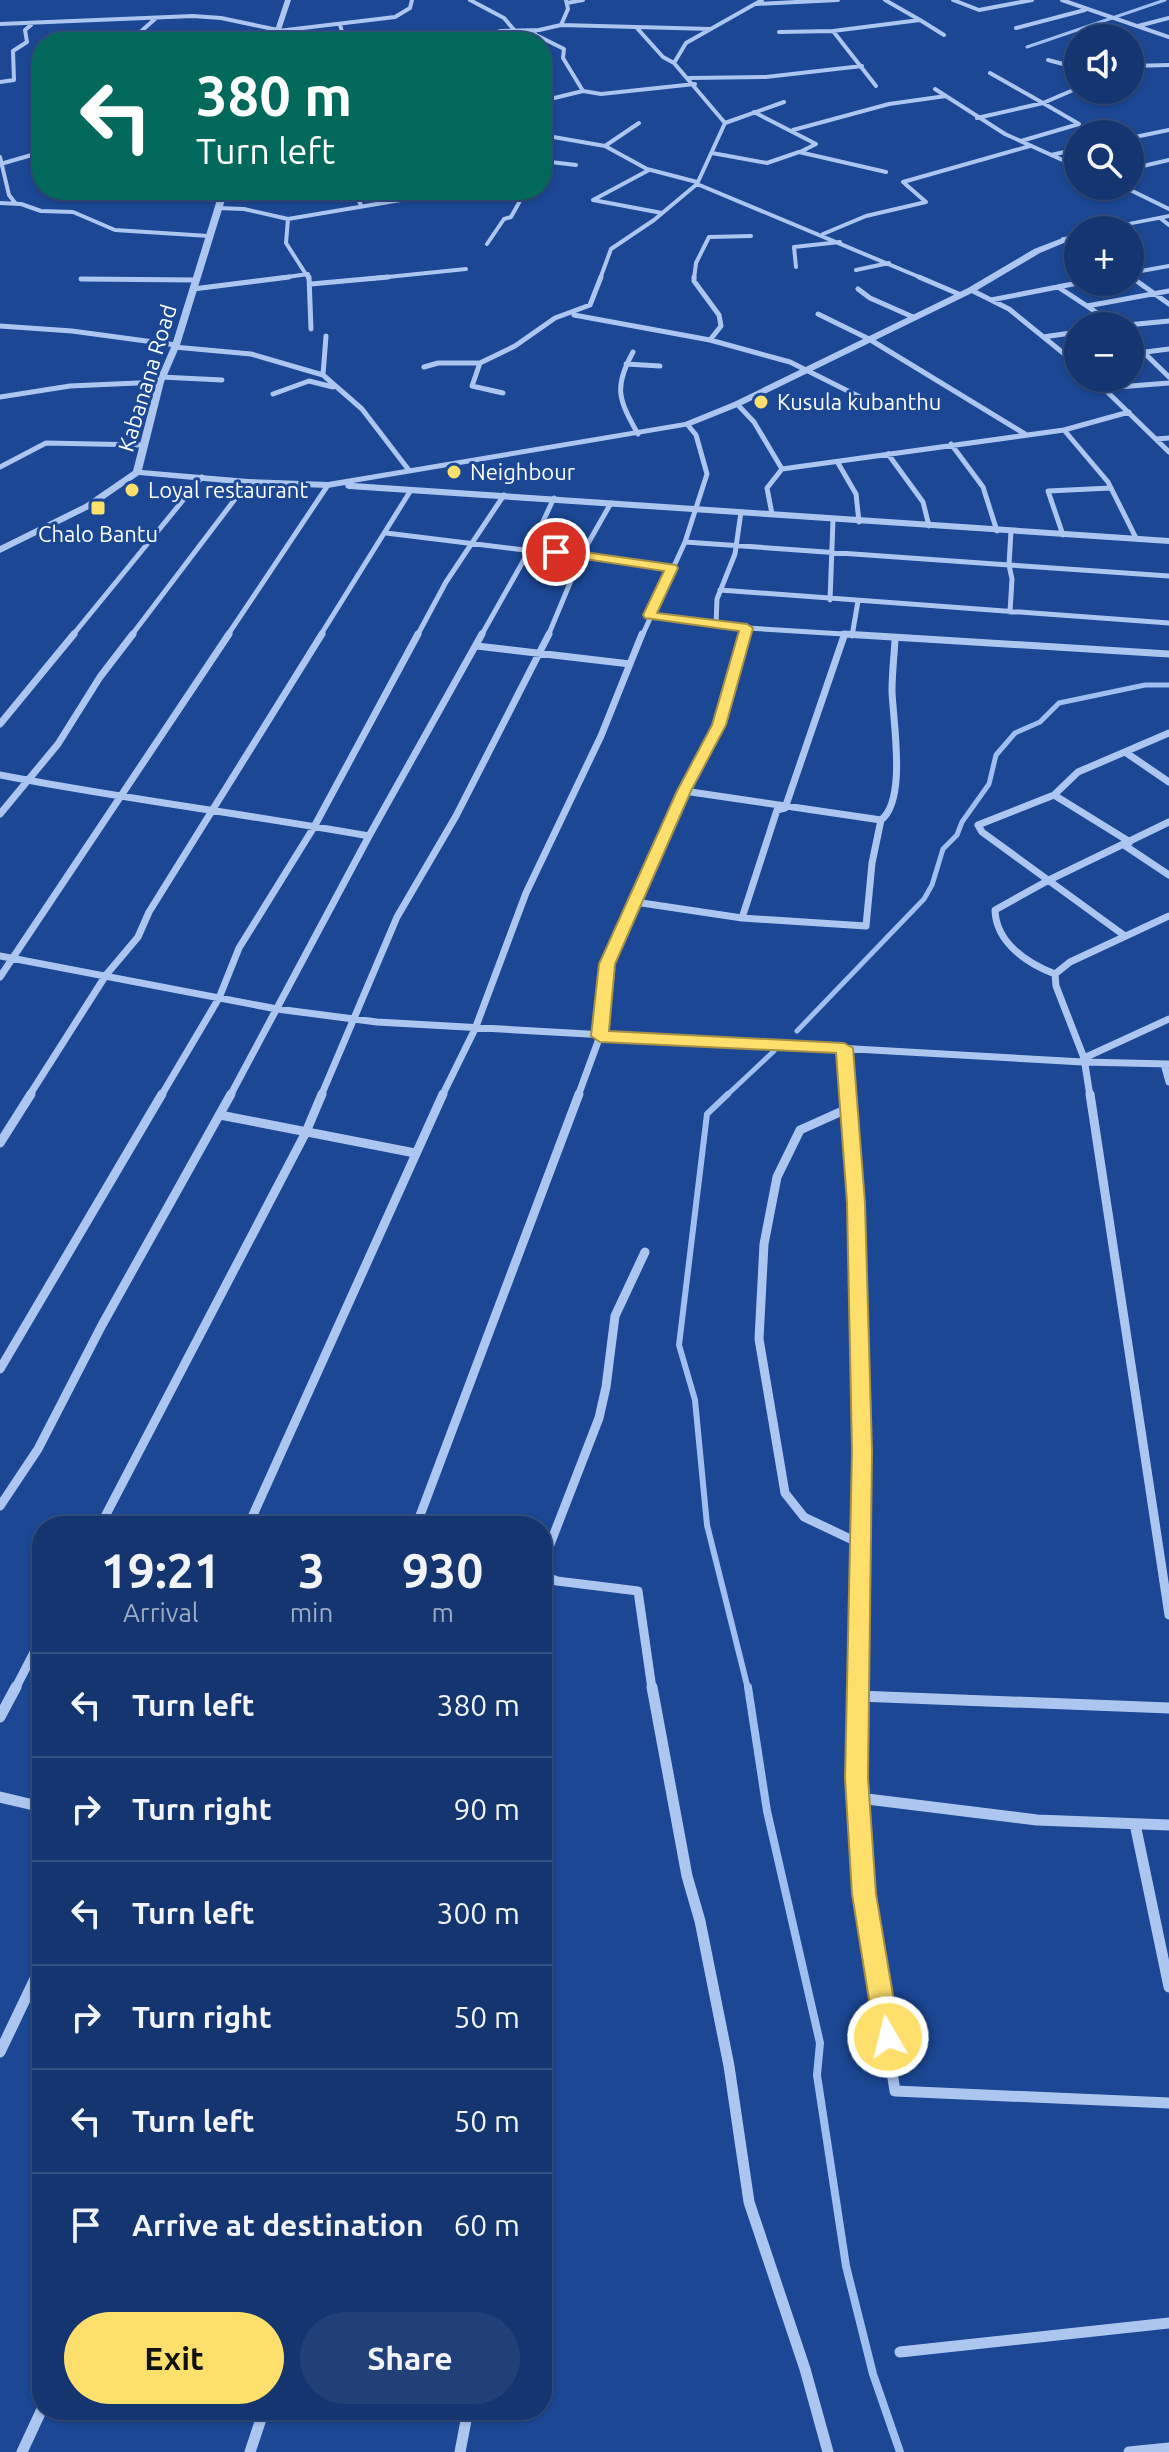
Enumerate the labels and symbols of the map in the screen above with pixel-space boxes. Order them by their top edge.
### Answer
street label: Kabanana Road [112,301,181,454]
place label: Kusula kubanthu [777,389,941,414]
marker: Kusula kubanthu [752,393,770,411]
place label: Neighbour [470,459,576,484]
marker: Neighbour [445,463,463,481]
place label: Loyal restaurant [148,477,308,502]
marker: Loyal restaurant [123,481,141,499]
marker: Chalo Bantu [89,499,107,517]
pin [522,518,590,586]
place label: Chalo Bantu [38,521,158,546]
position arrow [846,1995,930,2079]

